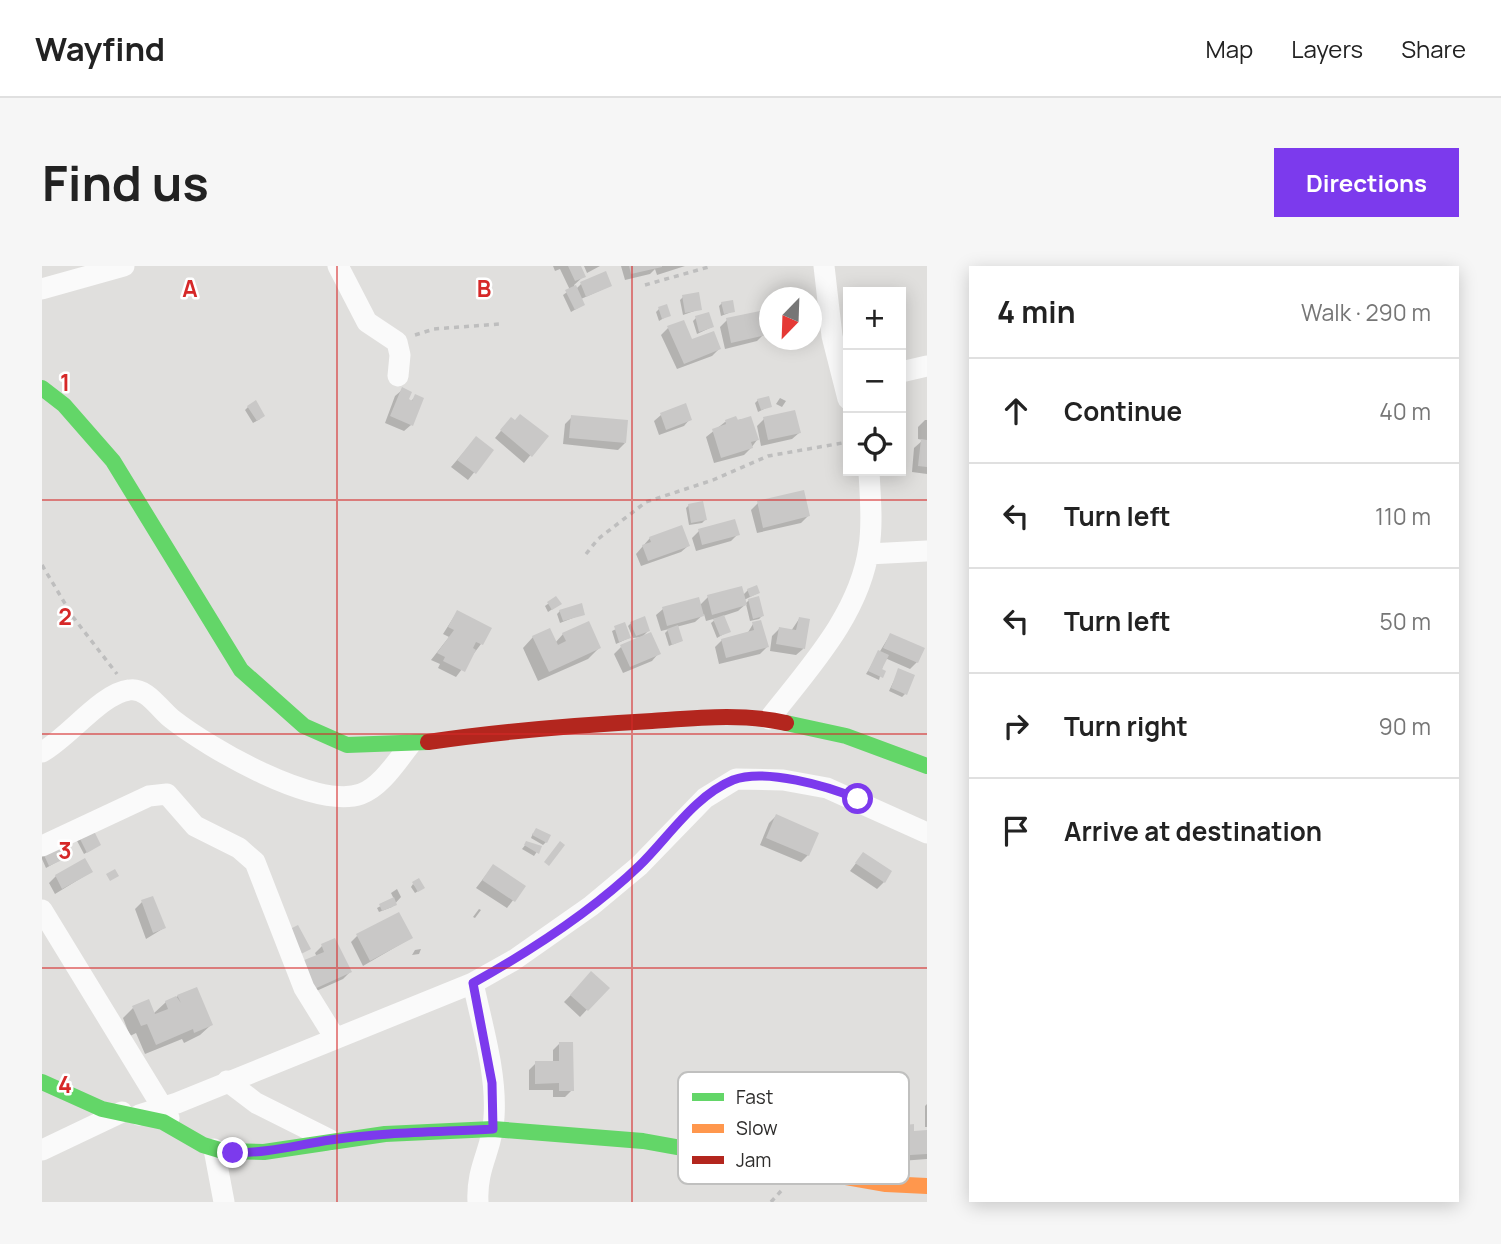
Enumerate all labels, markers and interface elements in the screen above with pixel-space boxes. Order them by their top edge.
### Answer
text: Wayfind [35,26,165,71]
text: Map [1206,32,1253,65]
text: Layers [1291,32,1363,65]
text: Share [1401,32,1466,65]
button: Directions [1274,148,1459,217]
text: Find us [42,149,209,216]
text: A [182,272,198,304]
text: B [477,272,491,304]
north arrow [759,287,822,350]
map controls [843,287,906,476]
button: + [843,287,906,350]
text: 4 min [997,291,1075,332]
text: Walk · 290 m [1301,296,1431,328]
button: − [843,350,906,413]
text: 1 [60,366,70,398]
icon: ahead [997,392,1035,430]
text: Continue [1064,393,1182,429]
text: 40 m [1379,395,1431,427]
button: locate [843,413,906,476]
icon: left [997,497,1035,535]
text: Turn left [1064,498,1171,534]
text: 110 m [1375,500,1431,532]
text: 2 [58,600,72,632]
icon: left [997,602,1035,640]
text: Turn left [1064,603,1171,639]
text: 50 m [1380,605,1431,637]
icon: right [997,707,1035,745]
text: Turn right [1064,708,1188,744]
text: 90 m [1379,710,1431,742]
route start [842,783,873,814]
icon: arrive [997,812,1035,850]
text: Arrive at destination [1064,813,1322,849]
text: 3 [58,834,72,866]
text: 4 [58,1068,72,1100]
legend [678,1072,909,1184]
text: Fast [736,1084,773,1110]
text: Slow [736,1115,778,1141]
route end [217,1137,248,1168]
text: Jam [736,1147,771,1173]

